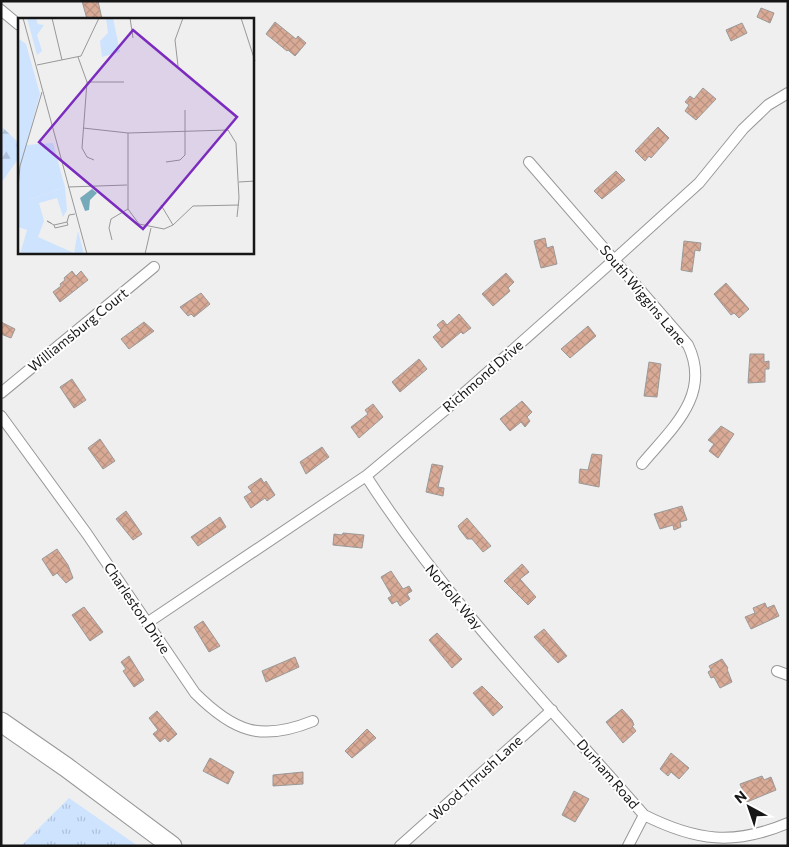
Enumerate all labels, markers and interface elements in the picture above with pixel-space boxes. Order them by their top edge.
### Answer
inset map [18,18,254,254]
street label: South Wiggins Lane [597,241,690,348]
street label: Williamsburg Court [24,284,131,375]
street label: Richmond Drive [439,336,526,415]
street label: Charleston Drive [101,559,174,657]
street label: Norfolk Way [422,561,487,633]
street label: Wood Thrush Lane [426,731,526,824]
street label: Durham Road [574,735,643,812]
north arrow [724,782,774,832]
text: N [731,787,750,807]

